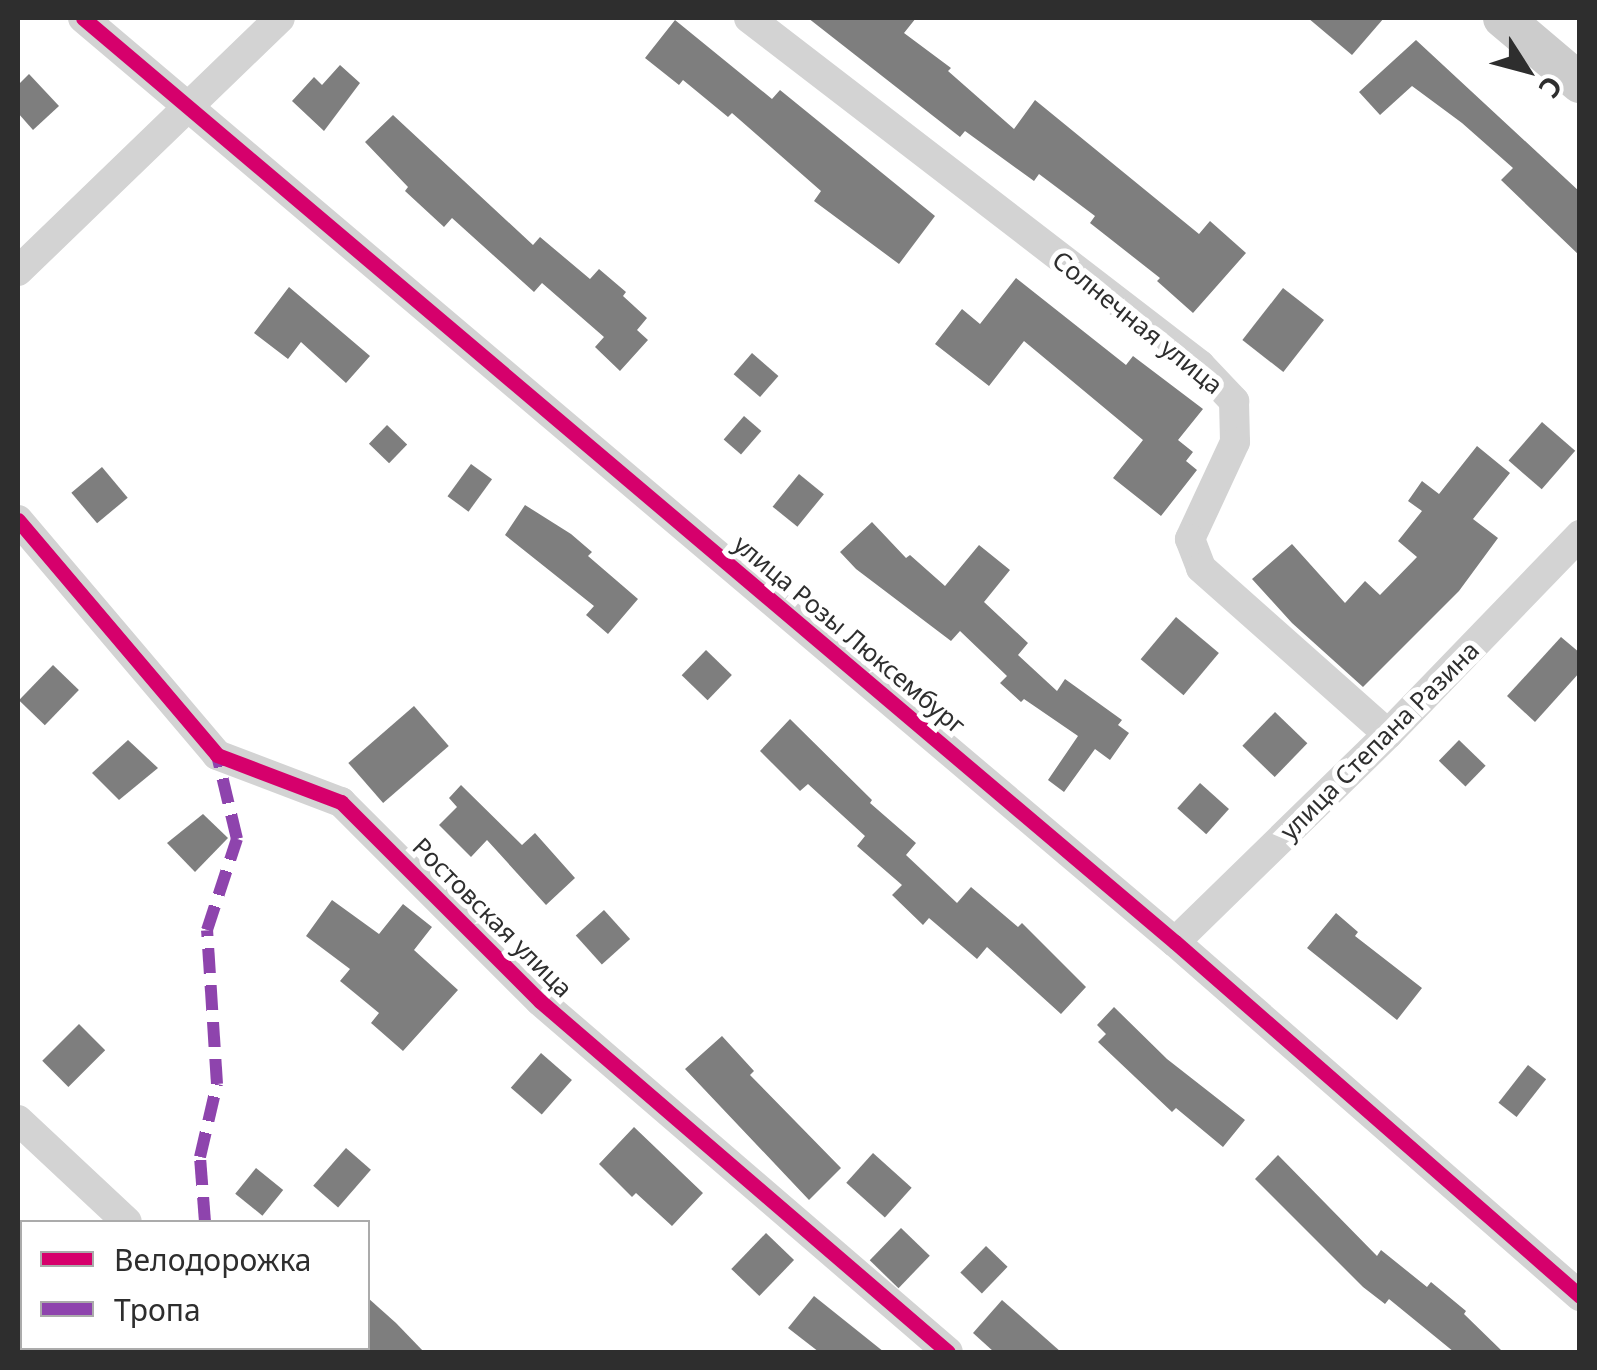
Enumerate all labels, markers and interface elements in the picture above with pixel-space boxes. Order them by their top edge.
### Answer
north arrow [1477,20,1577,120]
text: С [1531,69,1572,106]
street label: Солнечная улица [1047,244,1229,400]
street label: улица Розы Люксембург [728,528,972,740]
street label: улица Степана Разина [1273,634,1485,846]
street label: Ростовская улица [407,831,579,1003]
legend [20,1220,370,1350]
text: Велодорожка [114,1239,311,1280]
text: Тропа [114,1289,201,1330]

